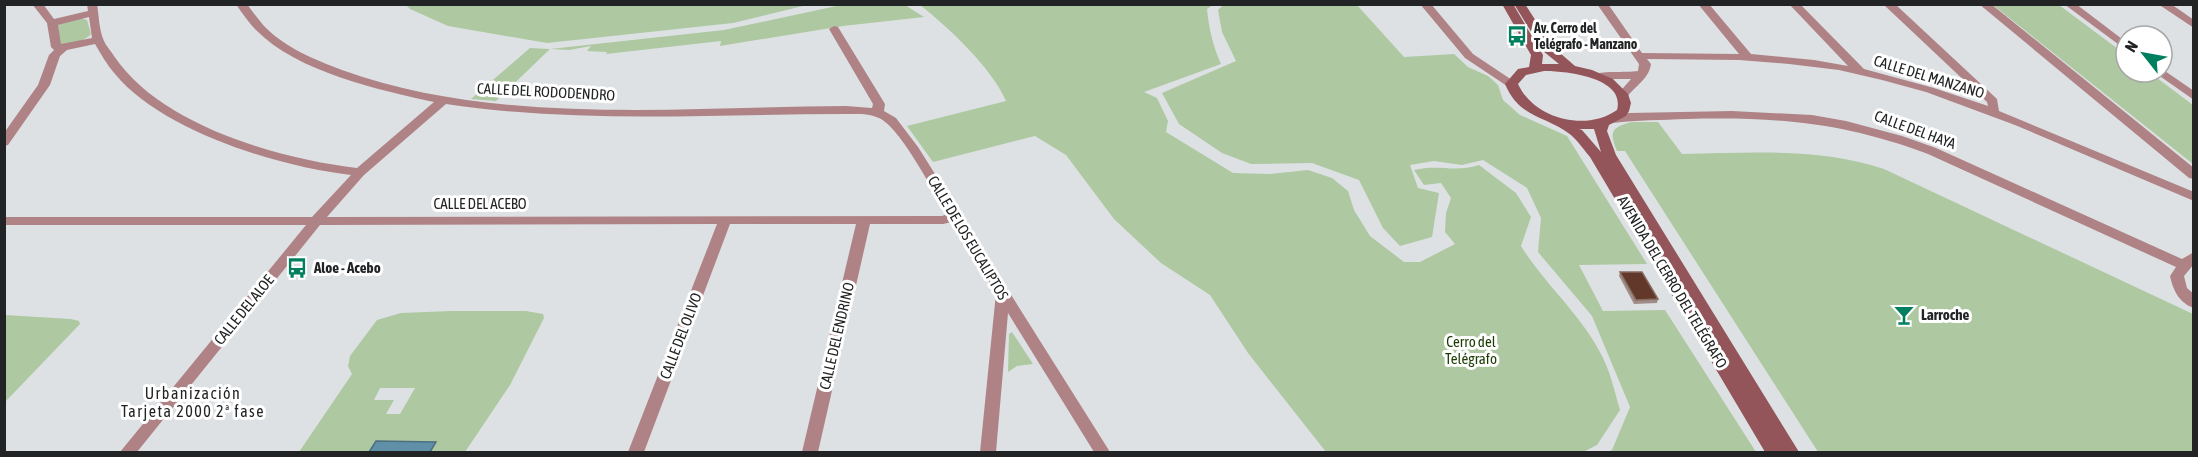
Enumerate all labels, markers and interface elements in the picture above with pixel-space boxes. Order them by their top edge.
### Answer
place label: Av. Cerro del Telégrafo - Manzano [1533,20,1638,52]
bus stop icon: Av. Cerro del Telégrafo - Manzano [1505,24,1529,48]
north arrow [2114,24,2174,84]
text: N [2121,38,2141,55]
street label: CALLE DEL MANZANO [1872,52,1987,101]
street label: CALLE DEL RODODENDRO [477,79,616,104]
street label: CALLE DEL HAYA [1872,107,1959,152]
street label: CALLE DE LOS EUCALIPTOS [925,173,1012,303]
street label: AVENIDA DEL CERRO DEL TELÉGRAFO [1614,192,1731,371]
street label: CALLE DEL ACEBO [433,195,527,212]
bus stop icon: Aloe - Acebo [285,256,309,280]
place label: Aloe - Acebo [313,259,381,276]
street label: CALLE DEL ALOE [210,271,277,348]
street label: CALLE DEL ENDRINO [816,280,857,391]
street label: CALLE DEL OLIVO [656,290,705,381]
bar icon: Larroche [1892,303,1916,327]
place label: Larroche [1921,306,1970,323]
park label: Cerro del Telégrafo [1445,333,1497,367]
district label: Urbanización Tarjeta 2000 2ª fase [121,384,265,421]

